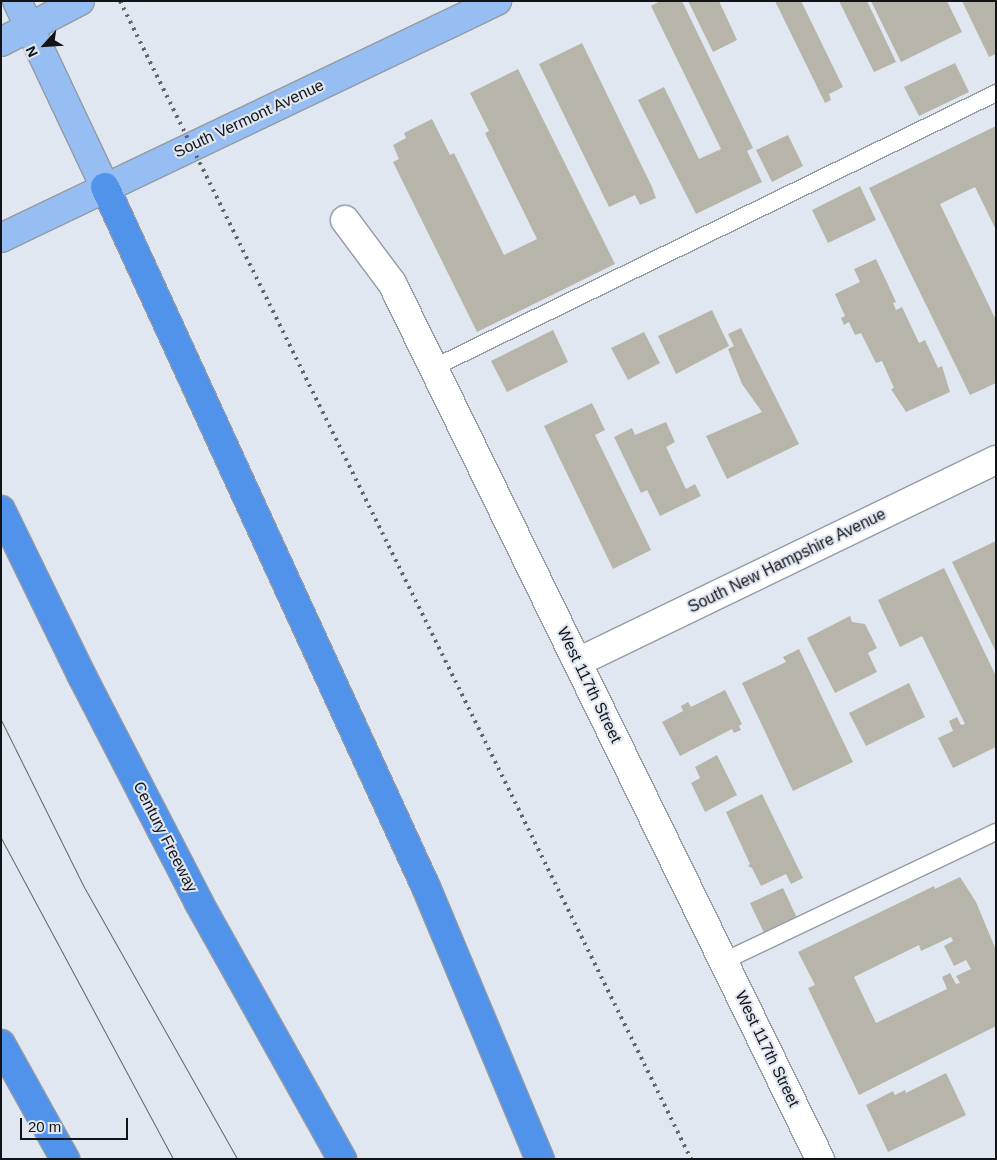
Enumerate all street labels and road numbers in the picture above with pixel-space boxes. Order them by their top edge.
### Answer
street label: South Vermont Avenue [171,76,327,162]
street label: South New Hampshire Avenue [685,504,889,618]
street label: West 117th Street [553,624,625,746]
street label: Century Freeway [129,778,201,896]
street label: West 117th Street [731,988,803,1110]

